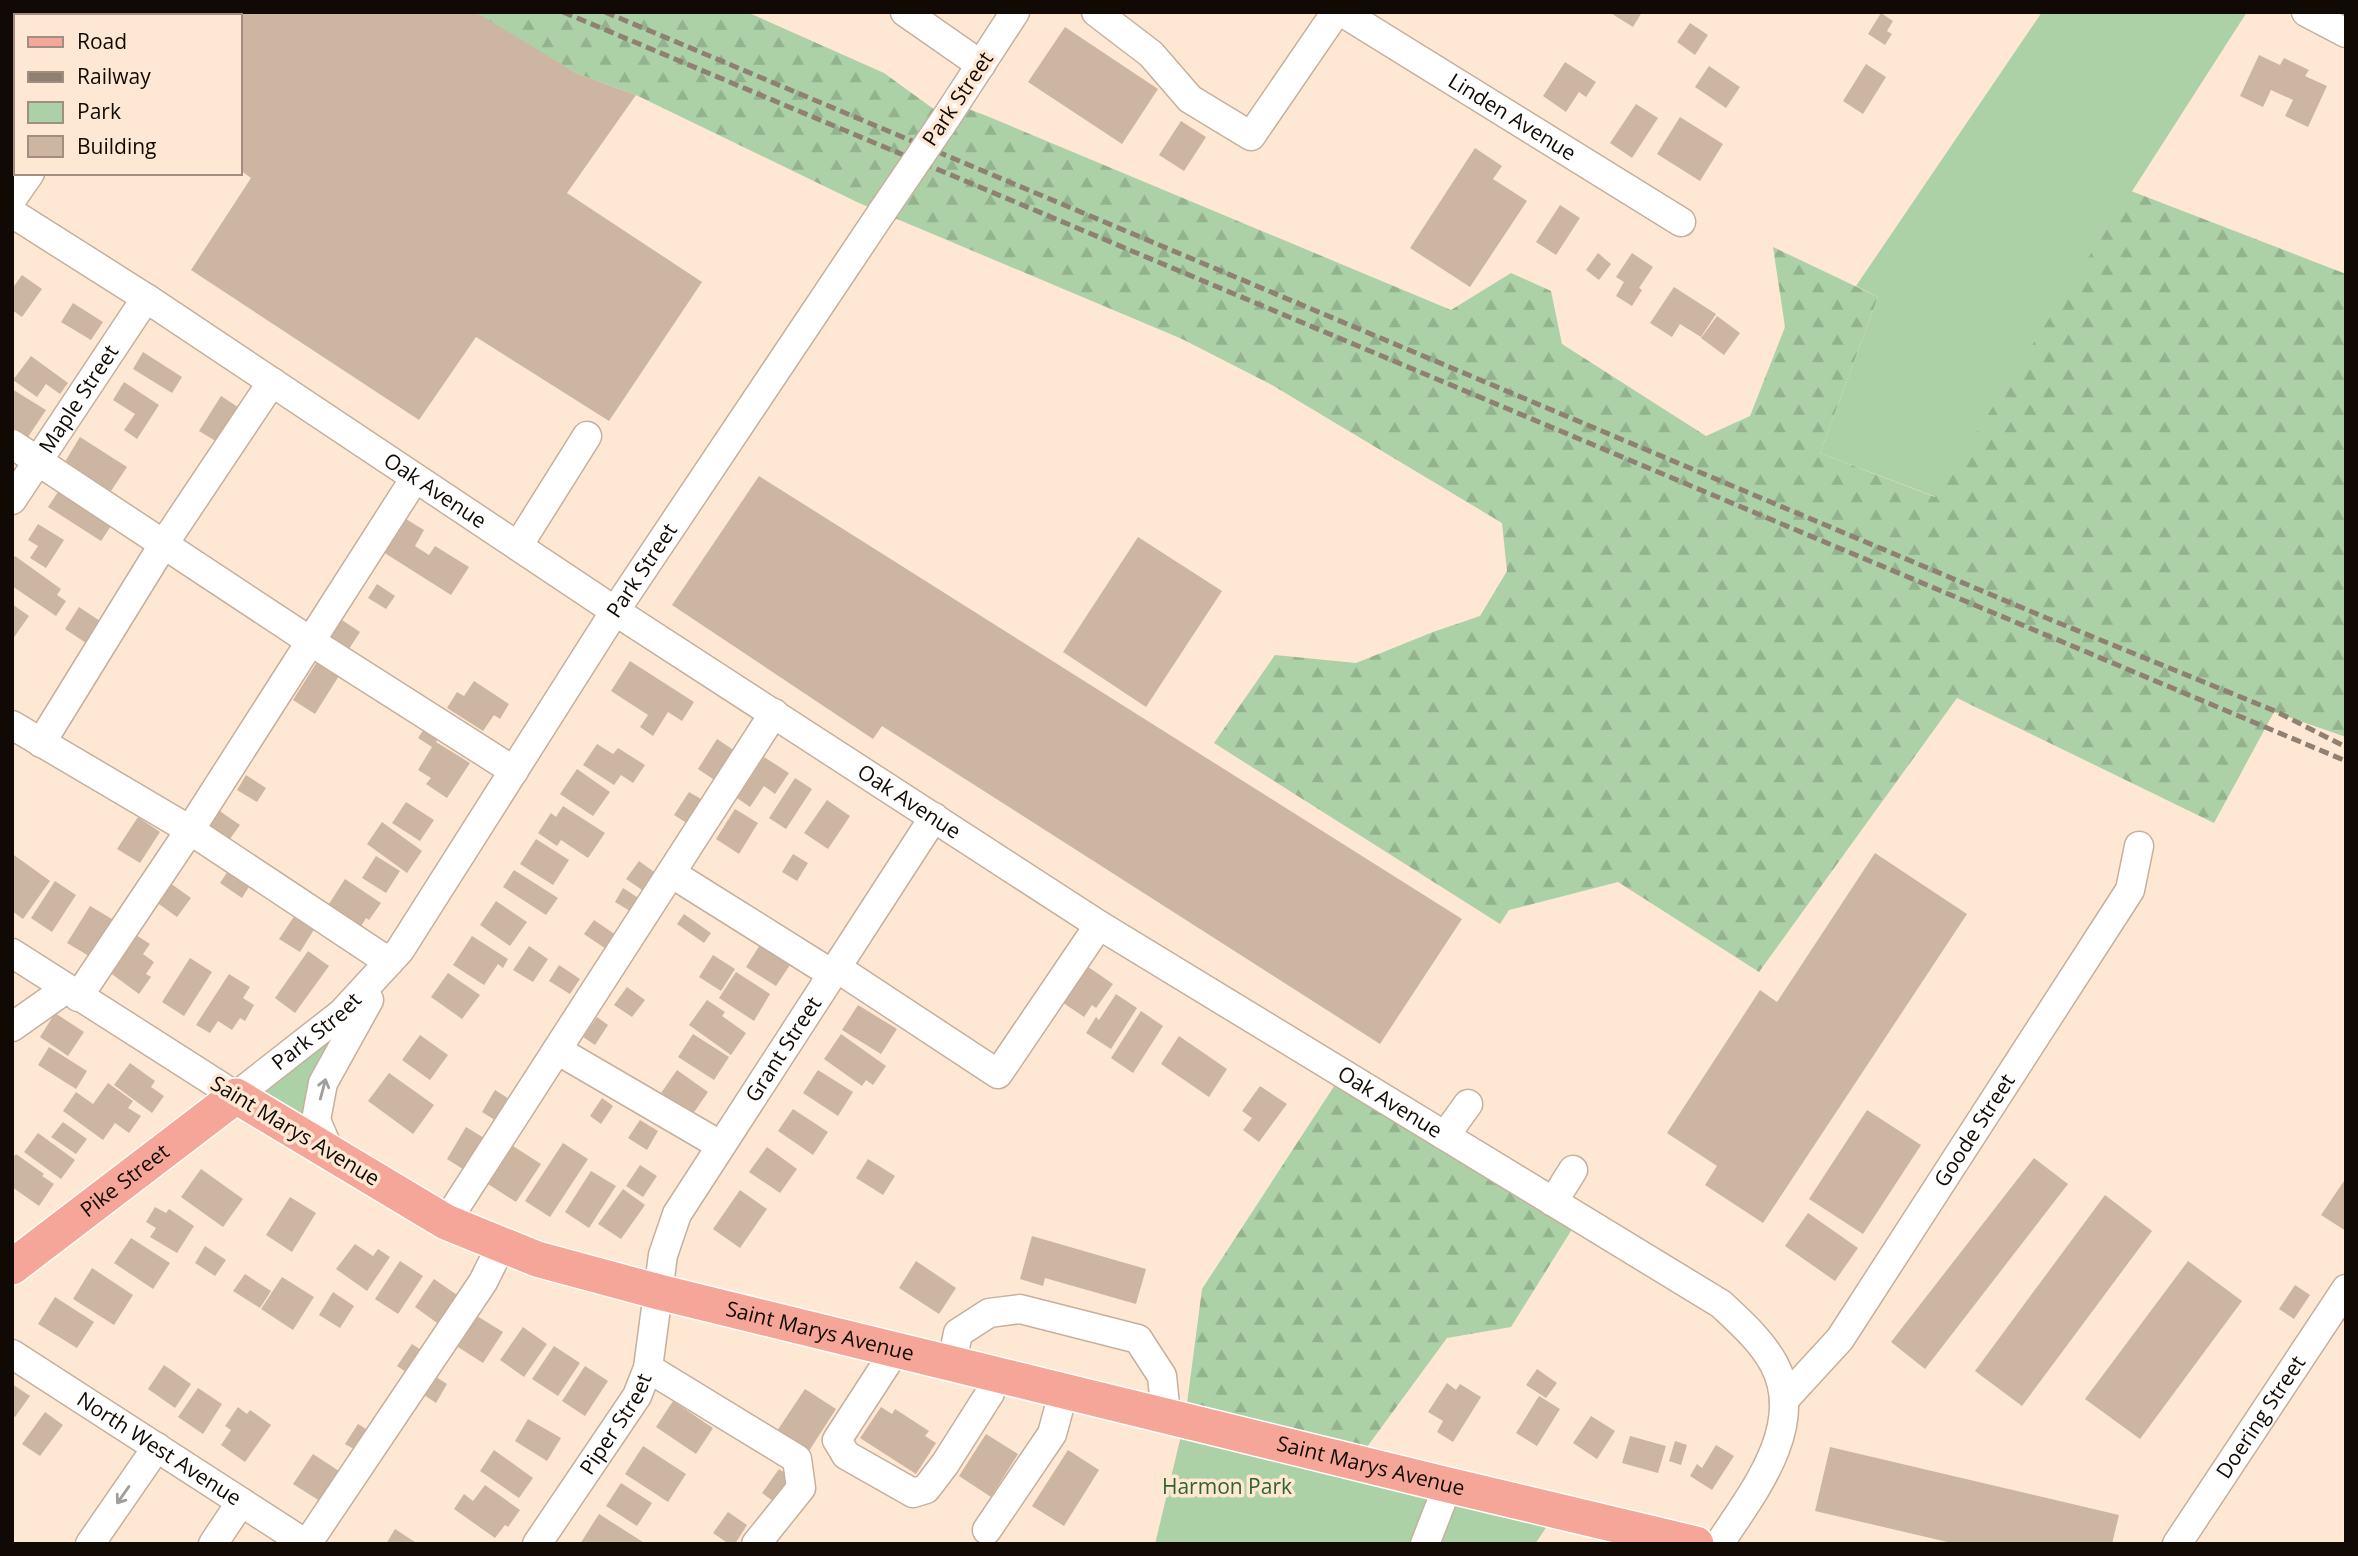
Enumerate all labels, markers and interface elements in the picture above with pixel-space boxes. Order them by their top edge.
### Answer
legend [14,14,242,175]
text: Road [77,27,127,55]
street label: Park Street [915,46,999,151]
text: Railway [77,62,151,90]
street label: Linden Avenue [1443,66,1582,167]
text: Park [77,97,121,125]
text: Building [77,132,156,160]
street label: Maple Street [32,339,124,458]
street label: Oak Avenue [379,446,492,534]
street label: Park Street [599,517,683,623]
street label: Oak Avenue [853,757,967,845]
street label: Park Street [265,986,367,1076]
street label: Grant Street [738,991,827,1107]
street label: Oak Avenue [1333,1059,1448,1144]
street label: Goode Street [1927,1068,2021,1192]
street label: Saint Marys Avenue [206,1069,385,1192]
one-way arrow [317,1078,330,1100]
street label: Pike Street [74,1137,174,1223]
street label: Saint Marys Avenue [723,1294,917,1367]
street label: Doering Street [2209,1350,2311,1484]
street label: Piper Street [573,1369,658,1480]
street label: North West Avenue [72,1385,247,1512]
street label: Saint Marys Avenue [1274,1429,1468,1502]
park label: Harmon Park [1162,1472,1292,1500]
one-way arrow [116,1485,130,1505]

